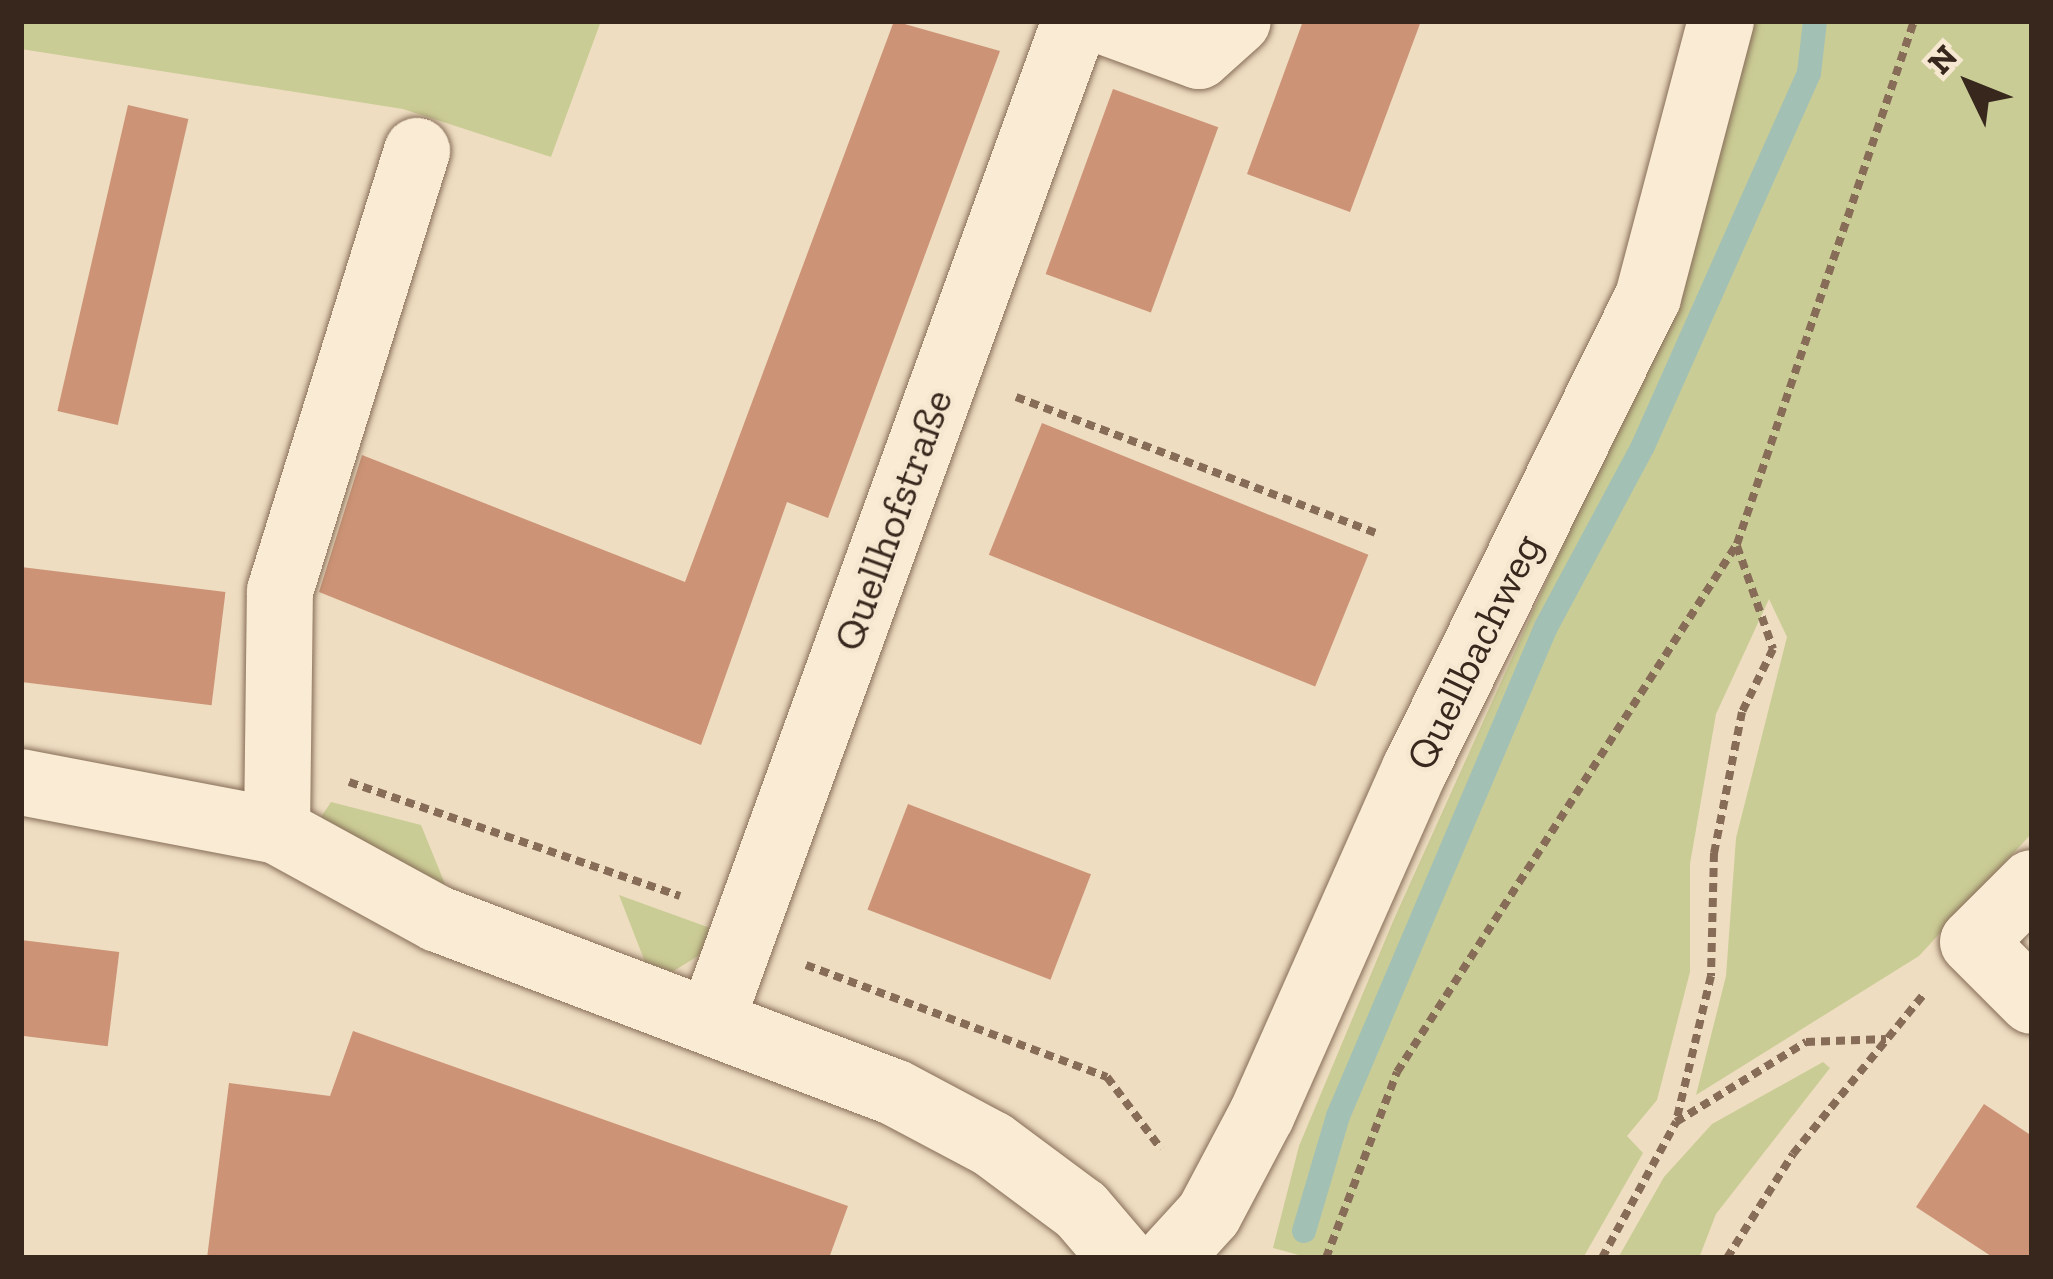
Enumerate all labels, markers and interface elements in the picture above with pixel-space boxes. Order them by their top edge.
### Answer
north arrow [1909,24,2029,144]
text: N [1919,37,1965,82]
street label: Quellhofstraße [822,383,964,657]
street label: Quellbachweg [1395,526,1553,778]

